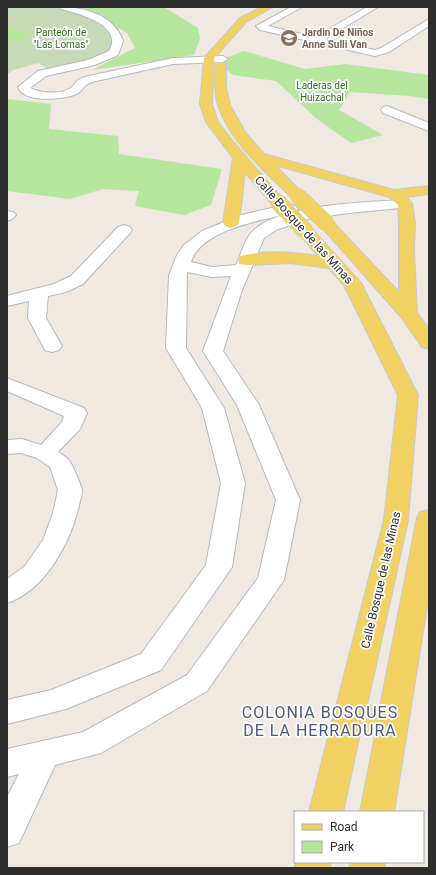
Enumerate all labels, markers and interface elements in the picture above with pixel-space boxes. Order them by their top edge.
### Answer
park label: Panteón de "Las Lomas" [33,27,89,50]
place label: Jardin De Niños Anne Sulli Van [302,27,373,50]
school or university icon: Jardin De Niños Anne Sulli Van [279,28,299,48]
park label: Laderas del Huizachal [296,80,348,103]
street label: Calle Bosque de las Minas [252,173,356,287]
street label: Calle Bosque de las Minas [358,510,404,650]
district label: COLONIA BOSQUES DE LA HERRADURA [242,703,398,740]
legend [294,811,424,863]
text: Road [330,820,358,834]
text: Park [330,840,355,854]

